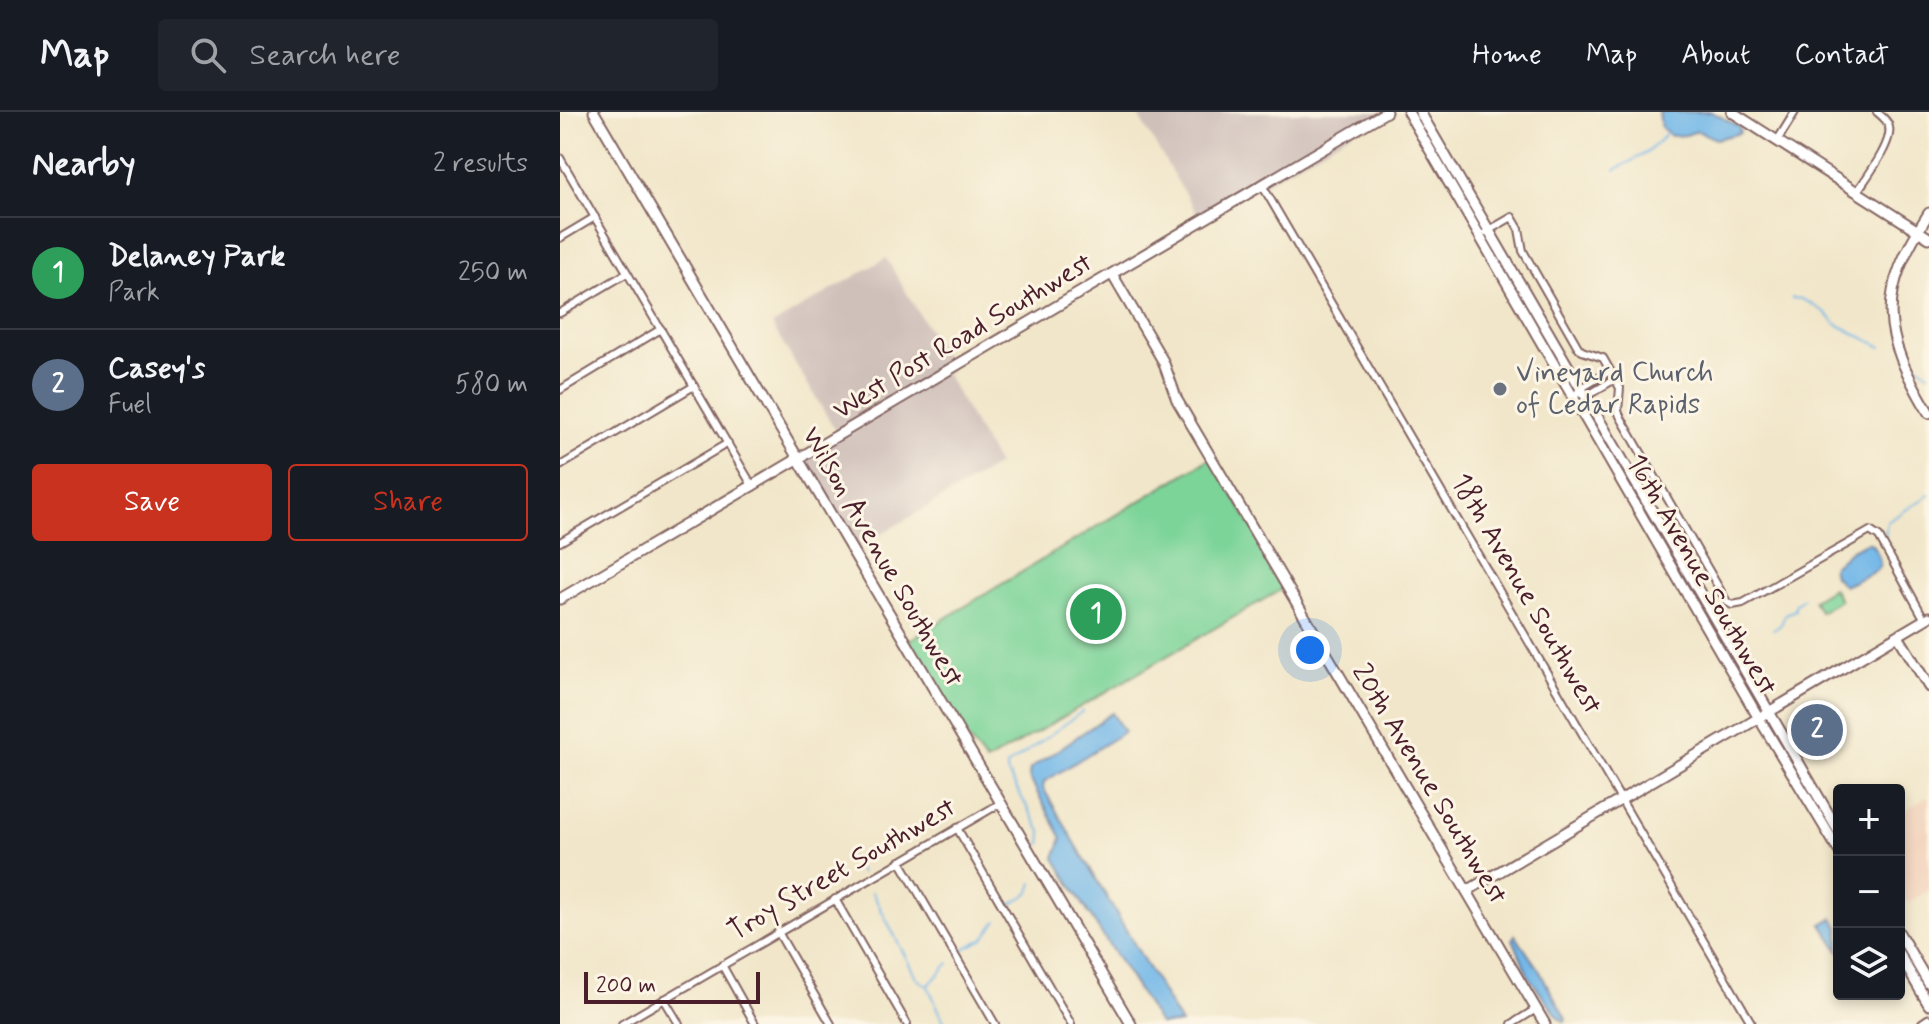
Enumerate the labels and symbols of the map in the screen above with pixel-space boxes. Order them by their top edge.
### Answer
street label: West Post Road Southwest [827,245,1100,429]
place label: Vineyard Church of Cedar Rapids [1516,355,1714,424]
marker: Vineyard Church of Cedar Rapids [1491,380,1509,398]
street label: Wilson Avenue Southwest [792,420,972,694]
street label: 16th Avenue Southwest [1617,448,1786,703]
street label: 18th Avenue Southwest [1442,467,1611,722]
pin: 1 [1070,584,1122,644]
your location [1290,630,1330,670]
street label: 20th Avenue Southwest [1342,657,1516,912]
pin: 2 [1791,700,1843,760]
street label: Troy Street Southwest [721,789,963,950]
scale bar [584,968,760,1004]

